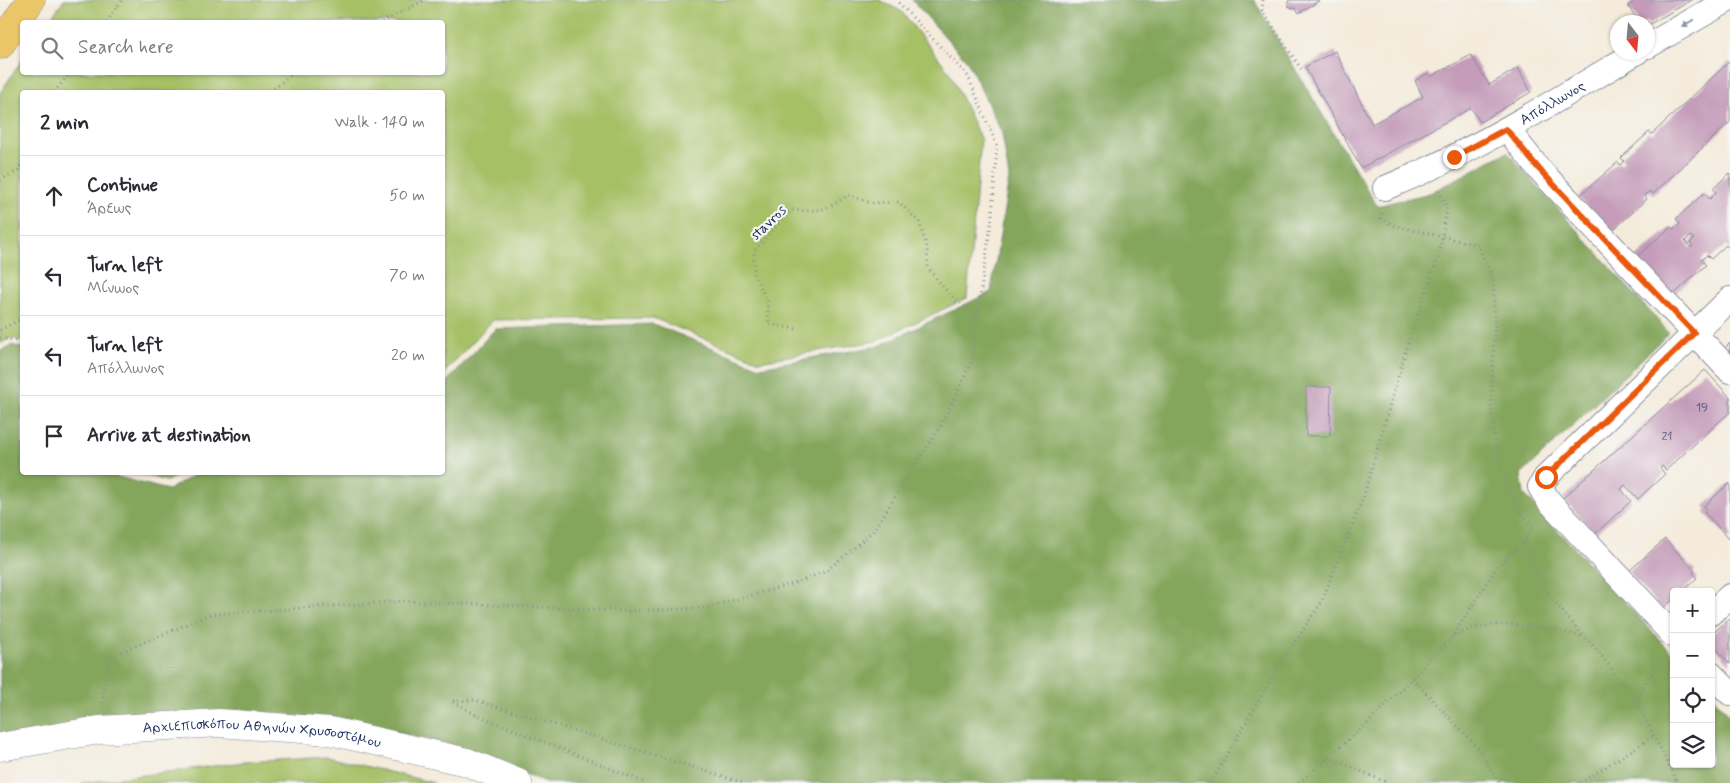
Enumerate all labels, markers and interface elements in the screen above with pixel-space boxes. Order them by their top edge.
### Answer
north arrow [1610,15,1655,60]
one-way arrow [1680,19,1695,27]
search box [20,20,445,75]
icon: search [38,34,66,62]
text: Search here [78,35,174,60]
street label: Απόλλωνος [1516,76,1590,130]
text: 2 min [40,109,89,137]
text: Walk · 140 m [335,112,425,133]
route end [1443,146,1466,169]
text: Continue [87,173,158,198]
icon: ahead [40,182,68,210]
text: 50 m [389,185,425,206]
text: Άρεως [87,198,131,219]
street label: stavros [746,200,791,245]
text: Turn left [87,253,163,278]
icon: left [40,262,68,290]
text: 70 m [389,265,425,286]
text: Μίνωος [87,278,139,299]
text: Turn left [87,333,163,358]
icon: left [40,342,68,370]
text: 20 m [391,345,425,366]
text: Απόλλωνος [87,358,165,379]
house number: 19 [1696,400,1708,416]
icon: arrive [40,422,68,450]
text: Arrive at destination [87,423,251,448]
house number: 21 [1661,429,1673,445]
route start [1535,466,1558,489]
map controls [1670,588,1715,768]
button: + [1670,588,1715,633]
button: − [1670,633,1715,678]
button: locate [1670,678,1715,723]
street label: Αρχιεπισκόπου Αθηνών Χρυσοστόμου [142,714,383,753]
button: layers [1670,723,1715,768]

